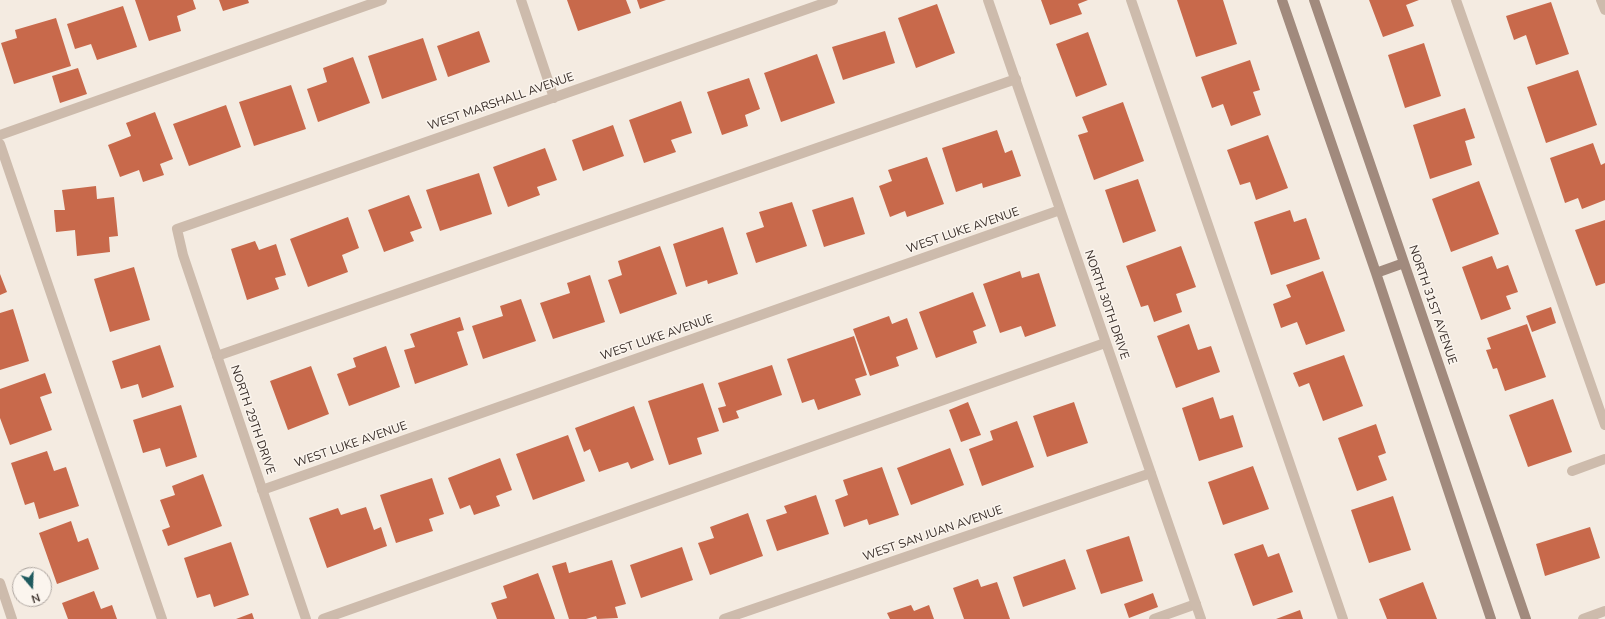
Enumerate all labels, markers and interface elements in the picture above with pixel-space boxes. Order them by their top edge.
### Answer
street label: WEST MARSHALL AVENUE [426,70,576,134]
street label: WEST LUKE AVENUE [905,205,1021,257]
street label: NORTH 31ST AVENUE [1405,243,1459,367]
street label: NORTH 30TH DRIVE [1081,249,1131,361]
street label: WEST LUKE AVENUE [599,312,715,364]
street label: NORTH 29TH DRIVE [227,364,277,476]
street label: WEST LUKE AVENUE [293,419,409,471]
street label: WEST SAN JUAN AVENUE [861,503,1005,565]
north arrow [12,567,52,607]
text: N [29,589,42,606]

